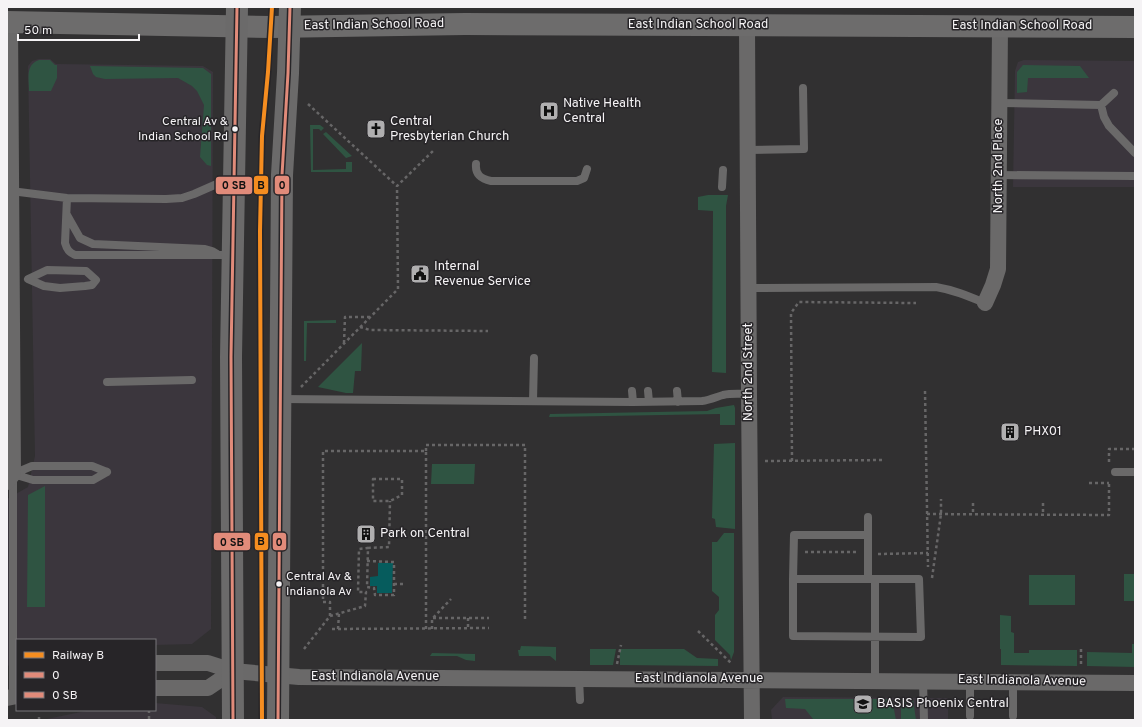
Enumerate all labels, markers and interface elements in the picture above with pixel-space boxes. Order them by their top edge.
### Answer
scale bar [18,16,139,42]
street label: East Indian School Road [304,16,444,34]
street label: East Indian School Road [628,17,768,33]
street label: East Indian School Road [952,18,1092,34]
text: 50 m [24,23,52,39]
place label: Native Health Central [563,96,641,127]
hospital icon: Native Health Central [538,100,560,122]
place label: Central Av & Indian School Rd [138,114,228,145]
place label: Central Presbyterian Church [390,114,509,145]
church icon: Central Presbyterian Church [365,118,387,140]
street label: North 2nd Place [991,119,1007,213]
marker: Central Av & Indian School Rd [230,124,240,134]
line badge: B [253,175,269,195]
line badge: 0 [274,175,290,195]
line badge: 0 SB [215,176,253,195]
text: 0 SB [222,179,246,193]
text: B [257,179,265,193]
text: 0 [278,179,286,193]
place label: Internal Revenue Service [434,259,531,290]
public building icon: Internal Revenue Service [409,263,431,285]
street label: North 2nd Street [741,323,757,421]
building icon: PHX01 [999,421,1021,443]
place label: PHX01 [1024,424,1062,440]
building icon: Park on Central [355,523,377,545]
place label: Park on Central [380,526,470,542]
line badge: 0 SB [213,532,251,551]
line badge: B [254,532,269,551]
line badge: 0 [272,532,287,551]
text: B [257,535,265,549]
text: 0 SB [220,536,244,550]
text: 0 [275,536,283,550]
place label: Central Av & Indianola Av [286,569,352,600]
marker: Central Av & Indianola Av [274,579,284,589]
legend [16,639,156,711]
text: Railway B [52,648,104,664]
text: 0 [52,668,60,684]
street label: East Indianola Avenue [311,669,439,685]
street label: East Indianola Avenue [635,671,763,687]
street label: East Indianola Avenue [958,672,1086,690]
text: 0 SB [52,688,78,704]
school or university icon: BASIS Phoenix Central [852,693,874,715]
place label: BASIS Phoenix Central [877,696,1009,712]

